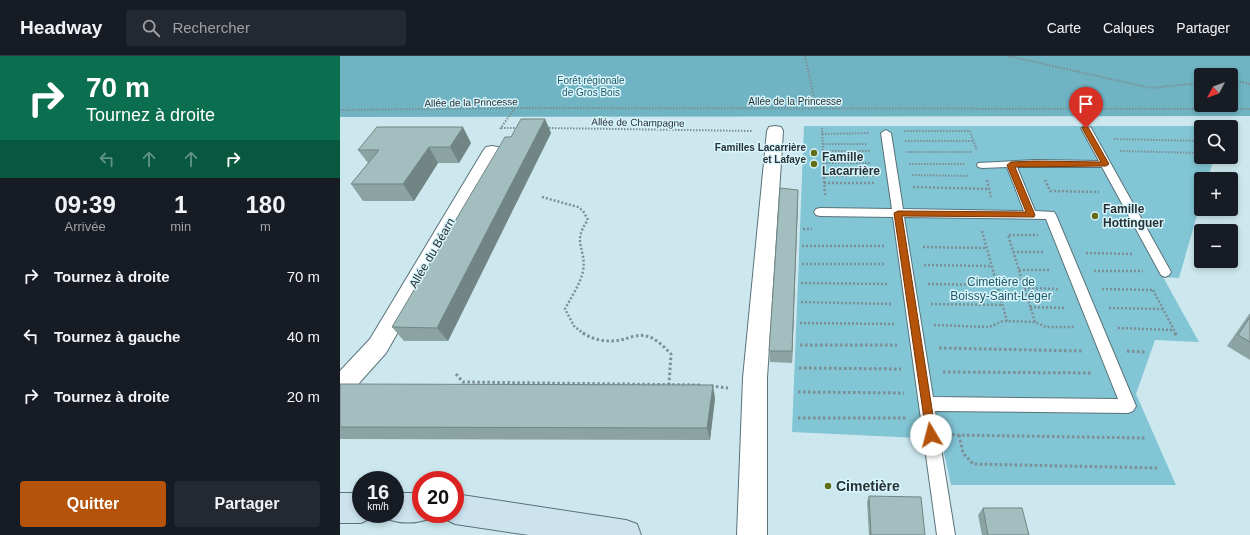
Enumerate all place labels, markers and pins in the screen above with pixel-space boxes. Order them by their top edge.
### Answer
pin [1069,87,1103,128]
place label: Familles Lacarrière et Lafaye [715,142,806,165]
marker: Familles Lacarrière et Lafaye [809,148,819,158]
place label: Famille Lacarrière [822,150,880,178]
marker: Famille Lacarrière [809,159,819,169]
place label: Famille Hottinguer [1103,202,1164,230]
marker: Famille Hottinguer [1090,211,1100,221]
place label: Cimetière [836,478,900,494]
marker: Cimetière [823,481,833,491]

